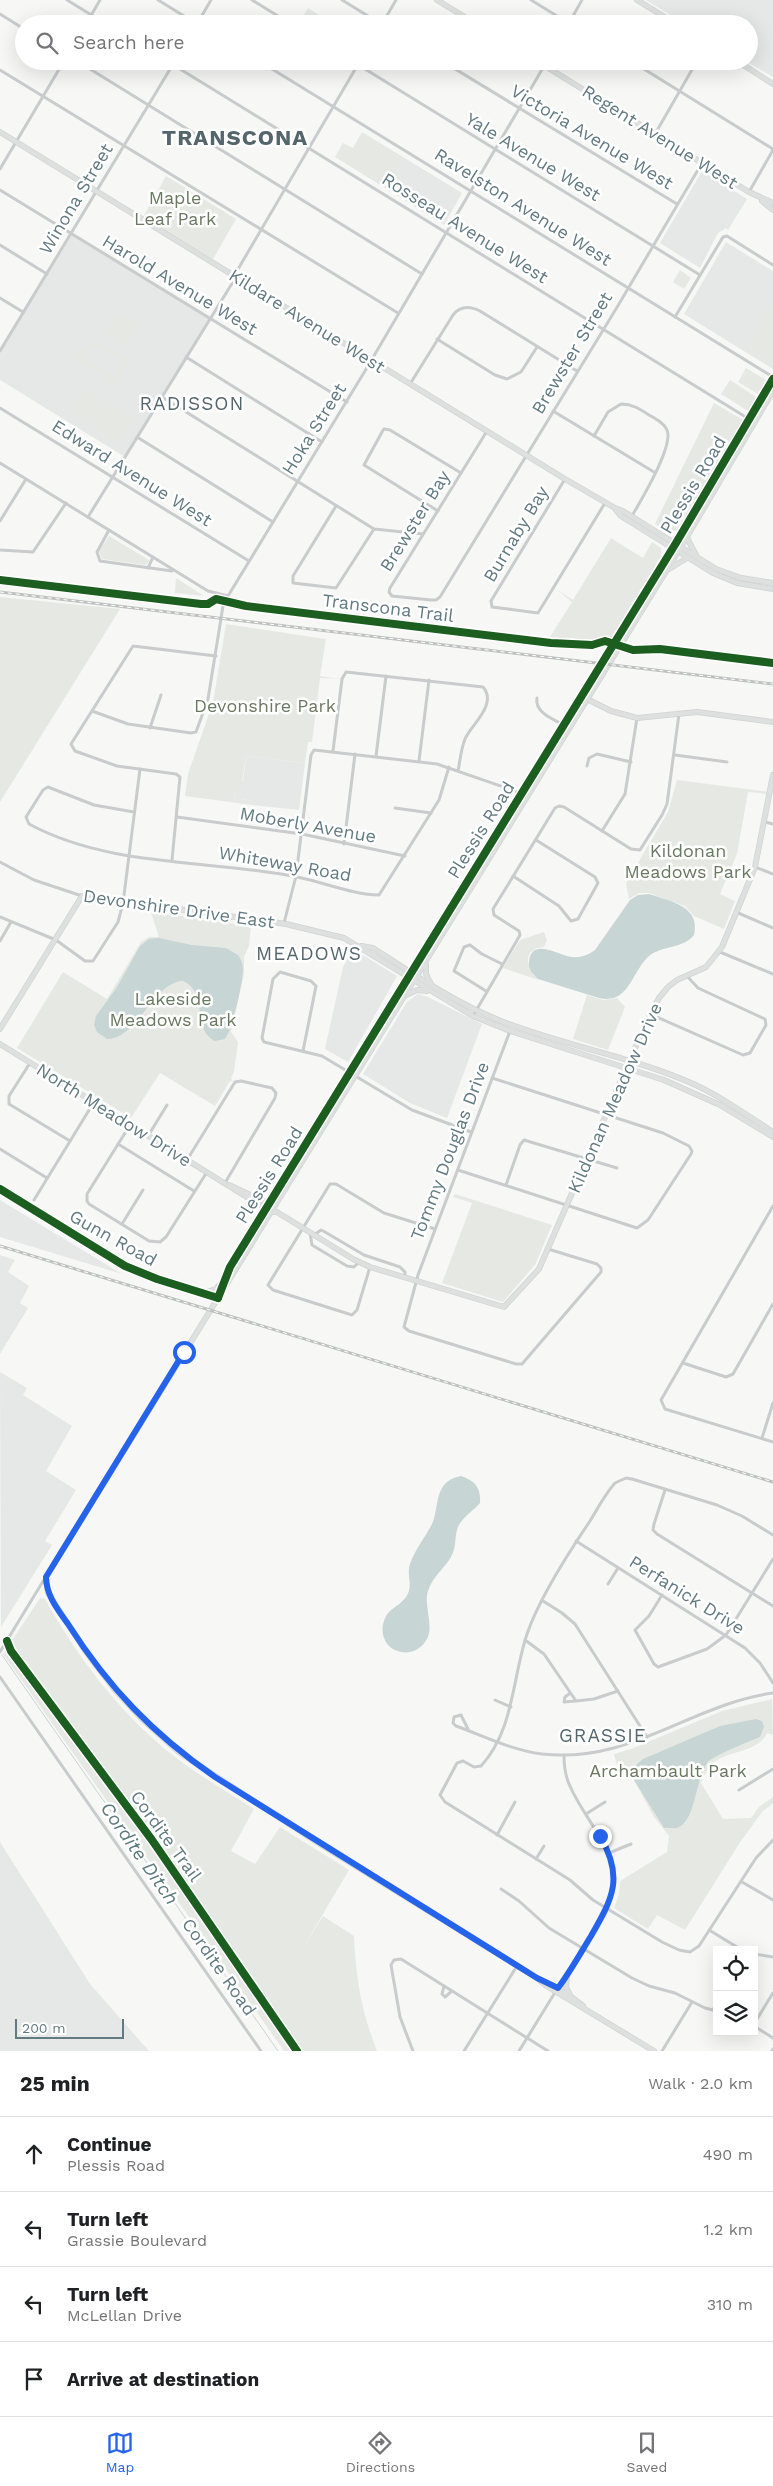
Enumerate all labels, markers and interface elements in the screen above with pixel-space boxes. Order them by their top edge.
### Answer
search box [15,15,758,70]
icon: search [33,29,61,57]
text: Search here [73,31,184,54]
street label: Victoria Avenue West [507,80,678,194]
street label: Regent Avenue West [579,80,742,193]
street label: Yale Avenue West [462,108,605,205]
district label: TRANSCONA [162,125,308,150]
street label: Winona Street [34,139,117,258]
street label: Ravelston Avenue West [431,143,616,270]
street label: Rosseau Avenue West [378,168,553,288]
park label: Maple Leaf Park [134,187,216,229]
street label: Harold Avenue West [99,230,262,339]
street label: Kildare Avenue West [225,264,389,377]
street label: Brewster Street [527,288,616,418]
street label: Hoka Street [277,379,350,478]
district label: RADISSON [139,392,245,415]
street label: Edward Avenue West [48,415,217,531]
street label: Plessis Road [655,432,730,537]
street label: Brewster Bay [375,466,454,575]
street label: Burnaby Bay [479,481,553,586]
street label: Transcona Trail [321,589,455,626]
park label: Devonshire Park [194,695,336,716]
street label: Plessis Road [442,777,519,882]
street label: Moberly Avenue [238,802,378,847]
park label: Kildonan Meadows Park [625,840,751,882]
street label: Whiteway Road [217,842,353,886]
street label: Devonshire Drive East [82,885,277,932]
district label: MEADOWS [256,942,362,965]
park label: Lakeside Meadows Park [110,988,236,1030]
street label: Kildonan Meadow Drive [563,999,666,1196]
street label: North Meadow Drive [33,1058,196,1171]
street label: Tommy Douglas Drive [406,1059,493,1243]
street label: Plessis Road [230,1122,307,1227]
street label: Gunn Road [66,1205,161,1270]
route start [173,1341,196,1364]
street label: Perfanick Drive [626,1551,749,1638]
district label: GRASSIE [559,1724,647,1747]
park label: Archambault Park [589,1760,747,1781]
street label: Cordite Trail [126,1786,207,1886]
water label: Cordite Ditch [96,1798,183,1909]
route end [589,1825,612,1848]
street label: Cordite Road [178,1914,261,2020]
map controls [713,1946,758,2036]
button: locate [713,1946,758,1991]
button: layers [713,1991,758,2036]
scale bar [15,2016,124,2039]
text: 200 m [22,2020,66,2036]
text: 25 min [20,2071,90,2096]
text: Walk · 2.0 km [648,2074,753,2093]
text: Continue [67,2133,151,2156]
icon: ahead [20,2140,48,2168]
text: 490 m [703,2145,753,2164]
text: Plessis Road [67,2156,165,2175]
text: Turn left [67,2208,148,2231]
icon: left [20,2215,48,2243]
text: 1.2 km [703,2220,753,2239]
text: Grassie Boulevard [67,2231,207,2250]
text: Turn left [67,2283,148,2306]
icon: left [20,2290,48,2318]
text: 310 m [707,2295,753,2314]
text: McLellan Drive [67,2306,182,2325]
icon: arrive [20,2365,48,2393]
text: Arrive at destination [67,2368,259,2391]
tab: Map [106,2429,134,2475]
tab: Directions [346,2429,415,2475]
tab: Saved [627,2429,667,2475]

